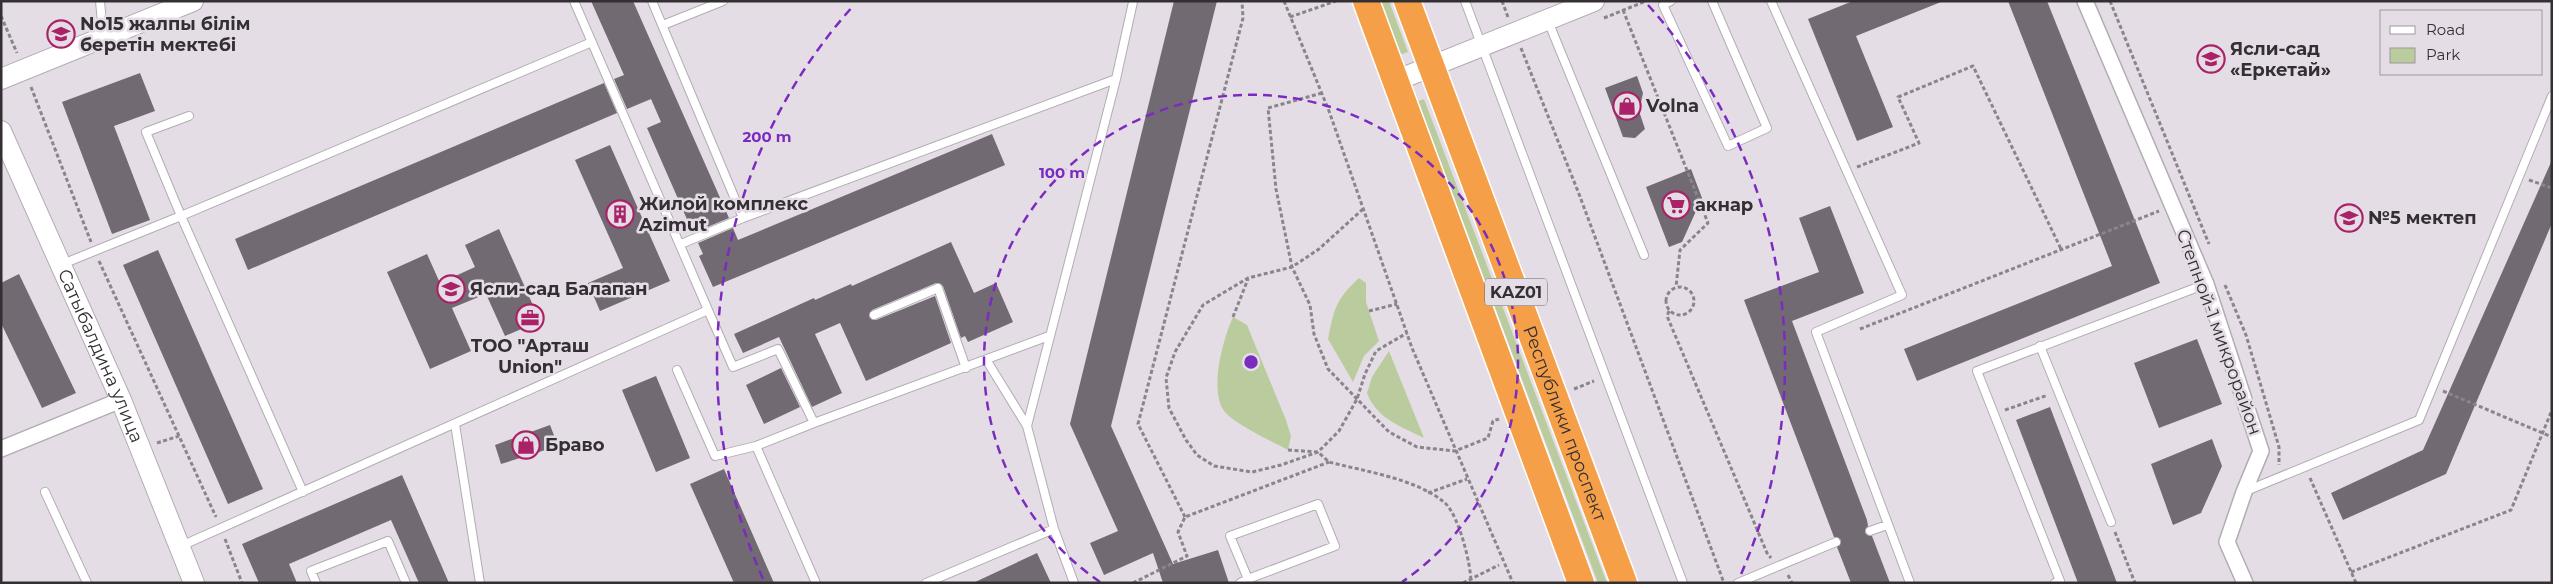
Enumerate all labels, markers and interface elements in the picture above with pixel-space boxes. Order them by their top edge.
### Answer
legend [2380,10,2543,75]
place label: No15 жалпы білім беретін мектебі [80,13,251,56]
school or university icon: No15 жалпы білім беретін мектебі [46,19,76,49]
text: Road [2426,20,2465,39]
place label: Ясли-сад «Еркетай» [2230,38,2331,81]
school or university icon: Ясли-сад «Еркетай» [2196,44,2226,74]
text: Park [2426,45,2460,64]
shop icon: Volna [1612,91,1642,121]
place label: Volna [1645,95,1699,117]
text: 200 m [742,127,792,146]
text: 100 m [1039,163,1085,182]
supermarket icon: акнар [1661,190,1691,220]
place label: Жилой комплекс Azimut [638,193,809,236]
place label: акнар [1695,194,1753,216]
building icon: Жилой комплекс Azimut [605,199,635,229]
school or university icon: №5 мектеп [2334,203,2364,233]
place label: №5 мектеп [2368,207,2477,229]
street label: Степной-1 микрорайон [2171,226,2267,438]
street label: Сатыбалдина улица [53,266,148,446]
school or university icon: Ясли-сад Балапан [436,274,466,304]
place label: Ясли-сад Балапан [470,278,648,300]
road number: KАZ01 [1485,278,1547,306]
office icon: ТОО "Арташ Union" [515,303,545,333]
street label: Республики проспект [1518,323,1611,525]
place label: ТОО "Арташ Union" [471,335,589,378]
centre of rings [1242,353,1260,371]
shop icon: Браво [511,430,541,460]
place label: Браво [545,434,605,456]

